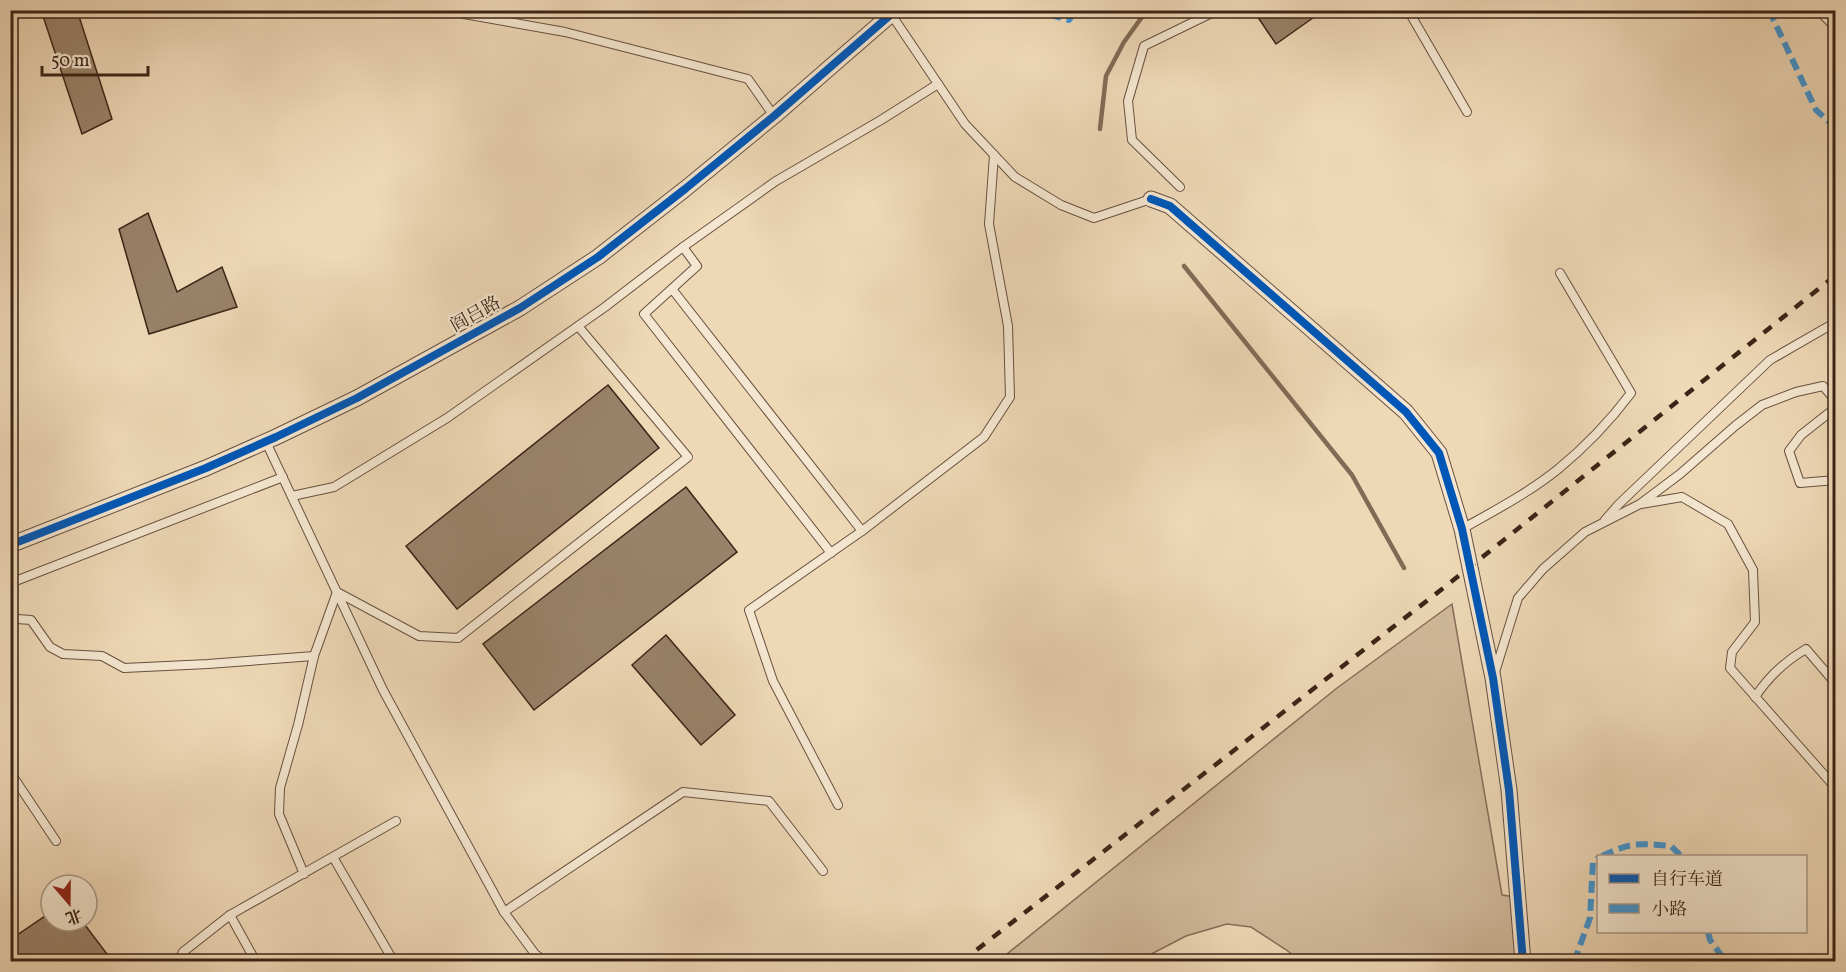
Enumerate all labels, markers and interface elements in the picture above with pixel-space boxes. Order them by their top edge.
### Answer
scale bar [42,39,148,77]
text: 50 m [51,49,90,74]
street label: 阎吕路 [446,291,506,339]
legend [1597,855,1807,933]
text: 自行车道 [1651,868,1723,893]
north arrow [39,873,99,933]
text: 小路 [1651,898,1687,923]
text: 北 [62,902,85,928]

